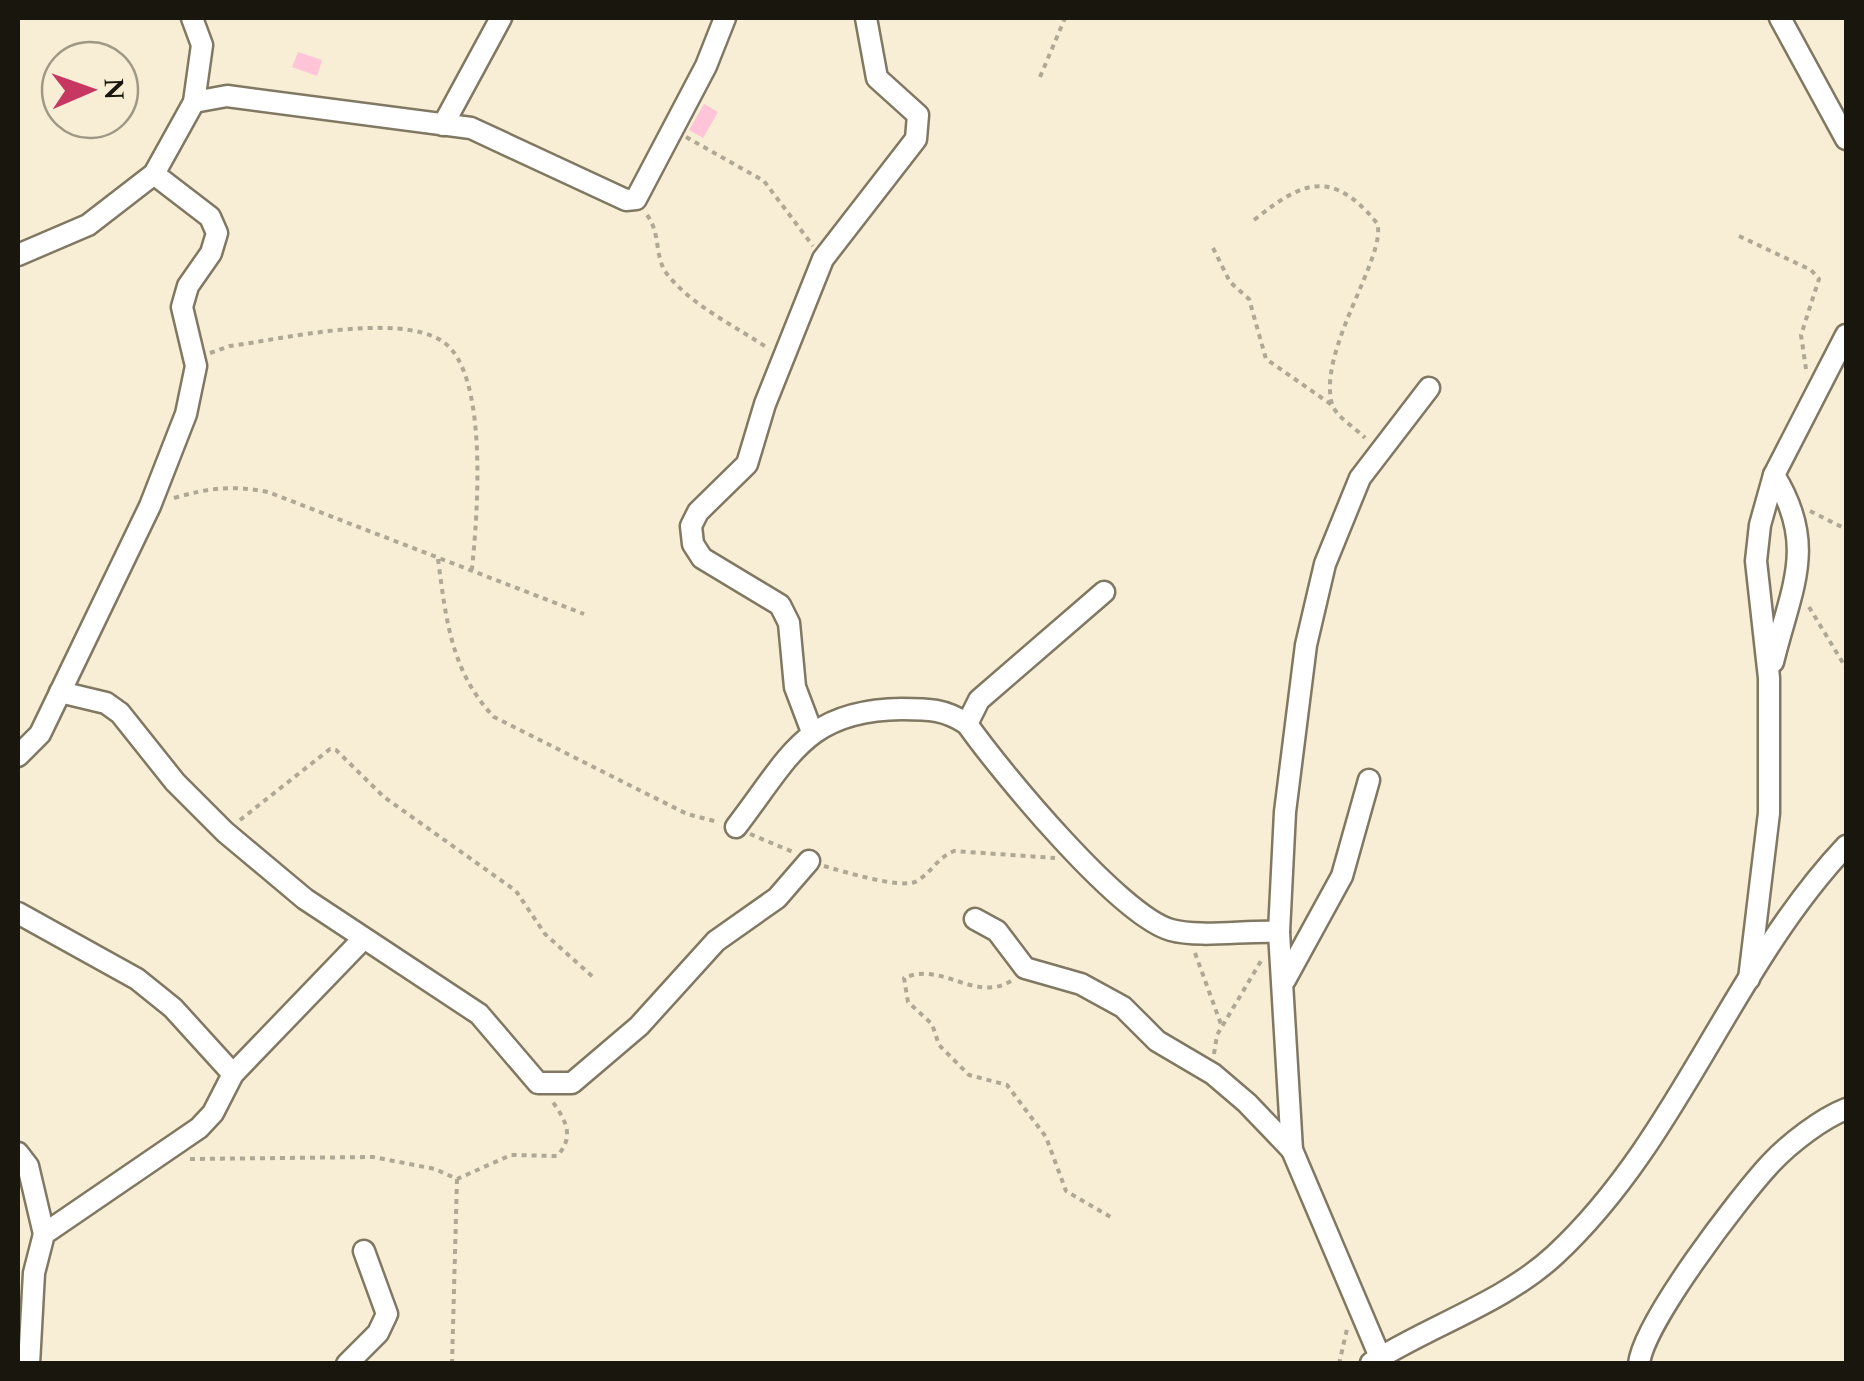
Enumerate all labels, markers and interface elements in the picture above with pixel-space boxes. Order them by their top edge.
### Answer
north arrow [40,40,140,140]
text: N [92,77,135,101]

